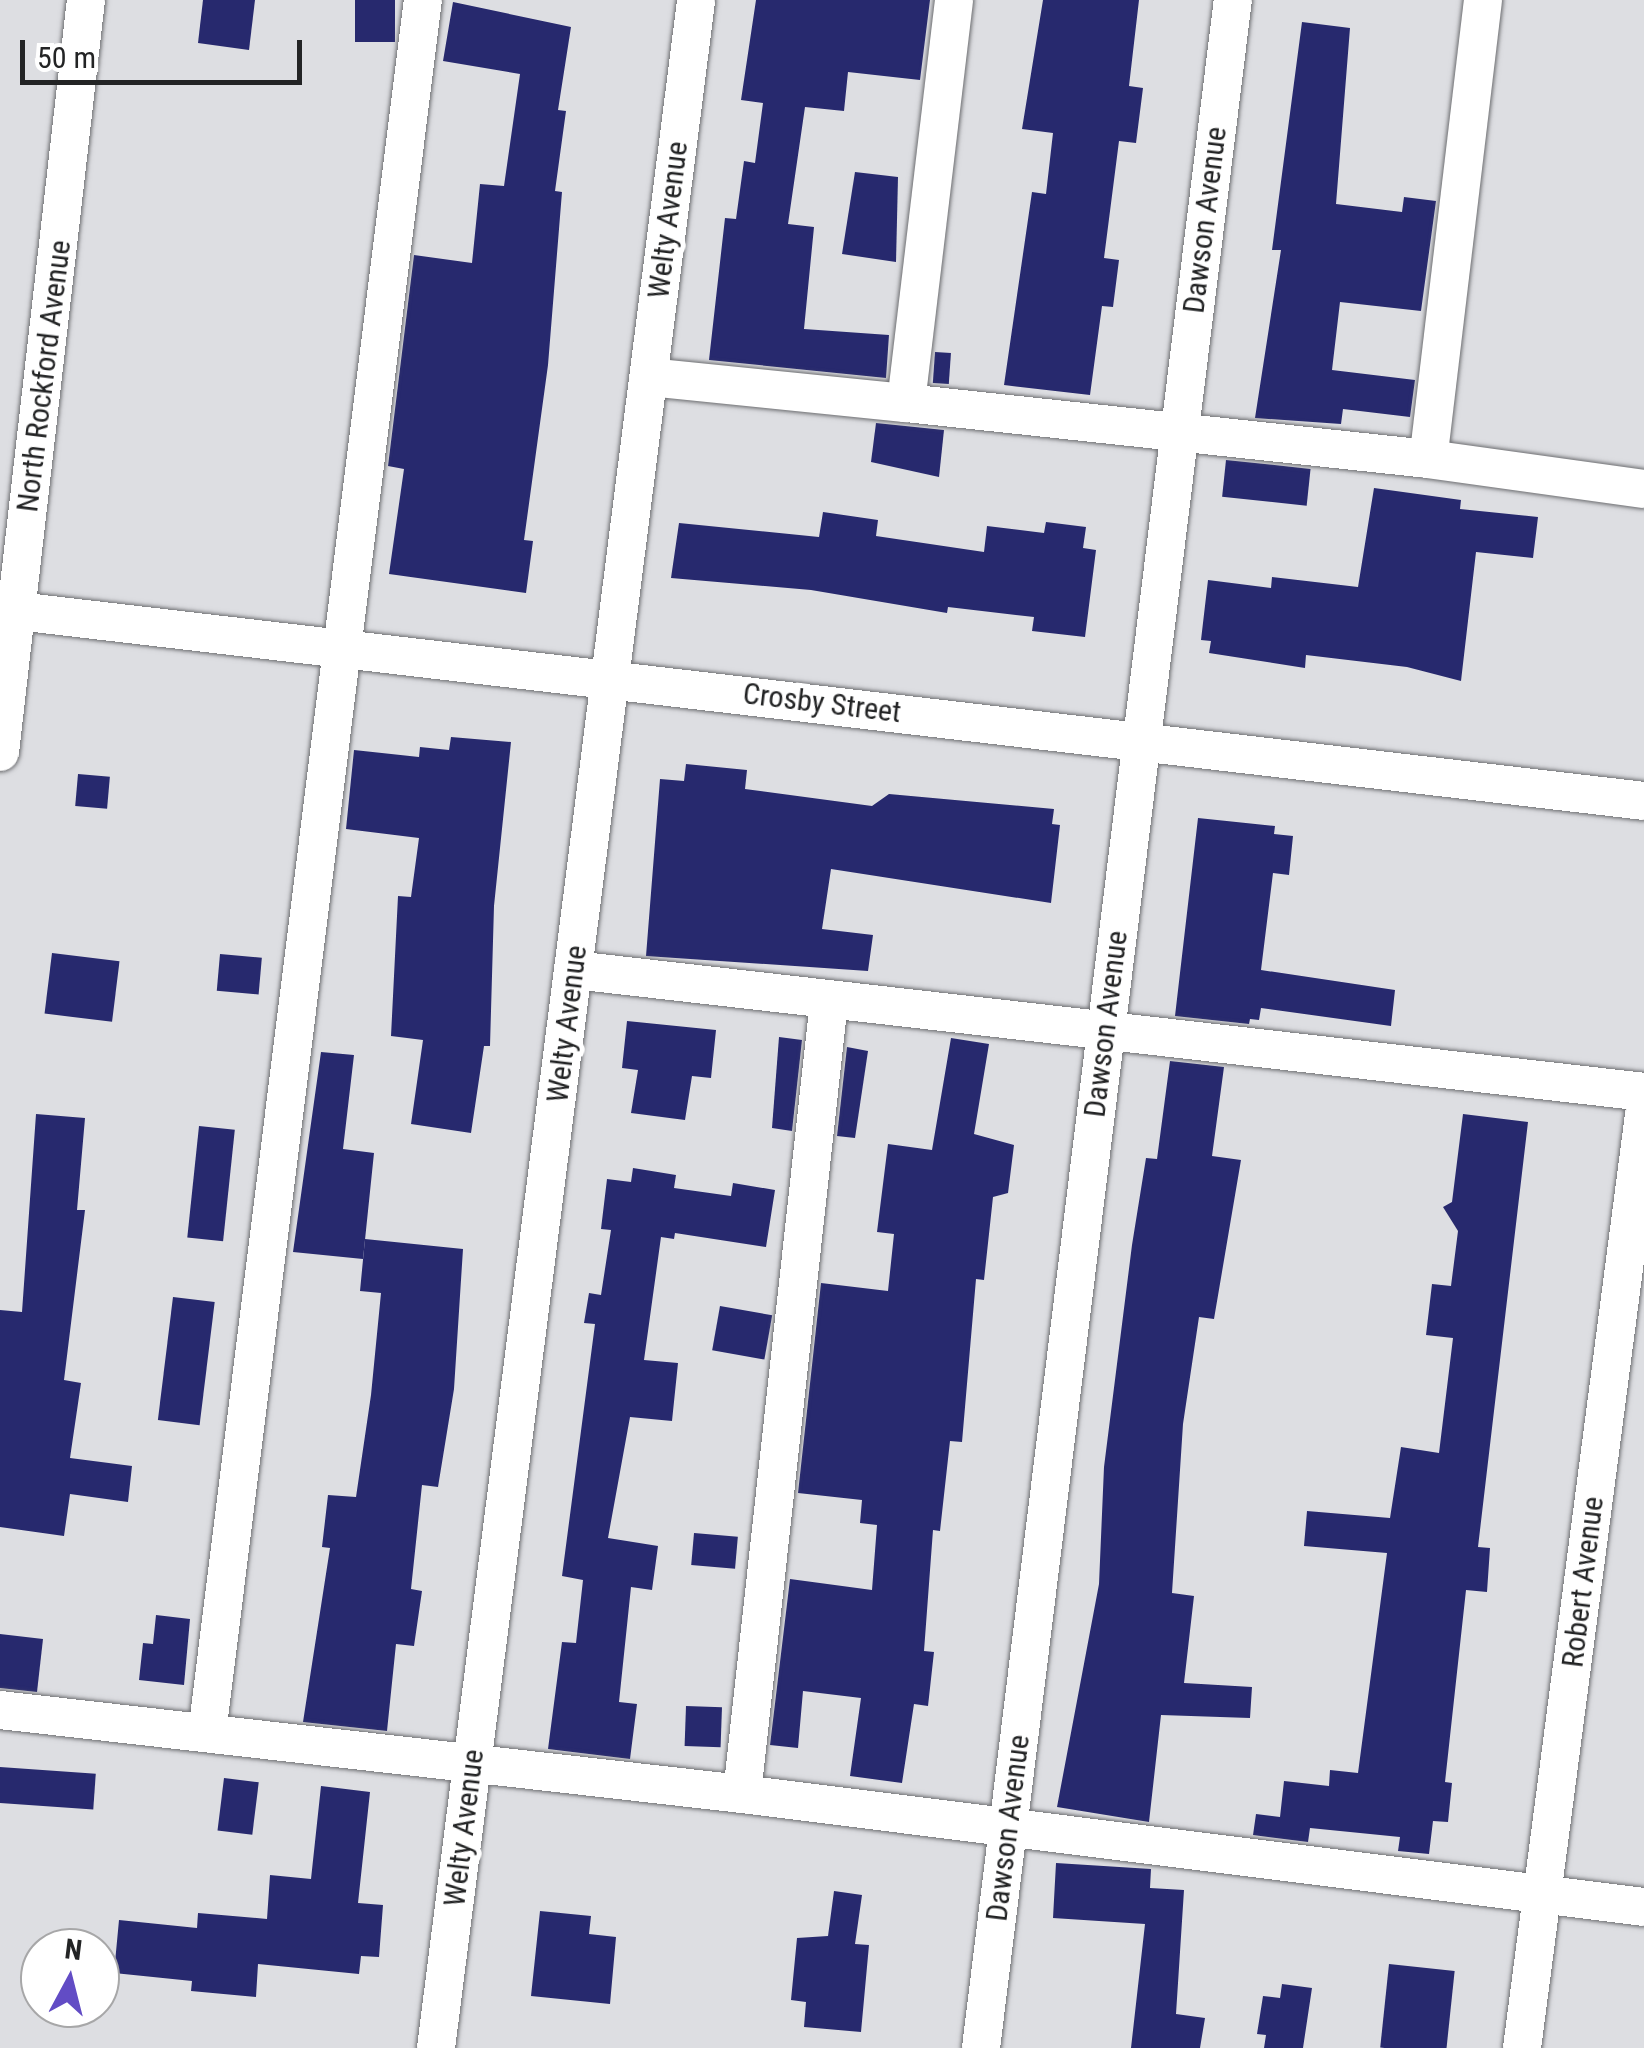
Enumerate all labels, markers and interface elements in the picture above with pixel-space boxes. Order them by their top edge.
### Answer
scale bar [25,20,308,82]
text: 50 m [37,40,96,75]
street label: Dawson Avenue [1176,125,1234,315]
street label: Welty Avenue [641,139,695,301]
street label: North Rockford Avenue [9,238,79,514]
street label: Crosby Street [741,675,903,731]
street label: Dawson Avenue [1077,929,1135,1119]
street label: Welty Avenue [540,943,594,1105]
street label: Robert Avenue [1555,1495,1611,1669]
street label: Dawson Avenue [979,1733,1037,1923]
street label: Welty Avenue [437,1747,491,1909]
north arrow [20,1928,120,2028]
text: N [63,1932,84,1967]

